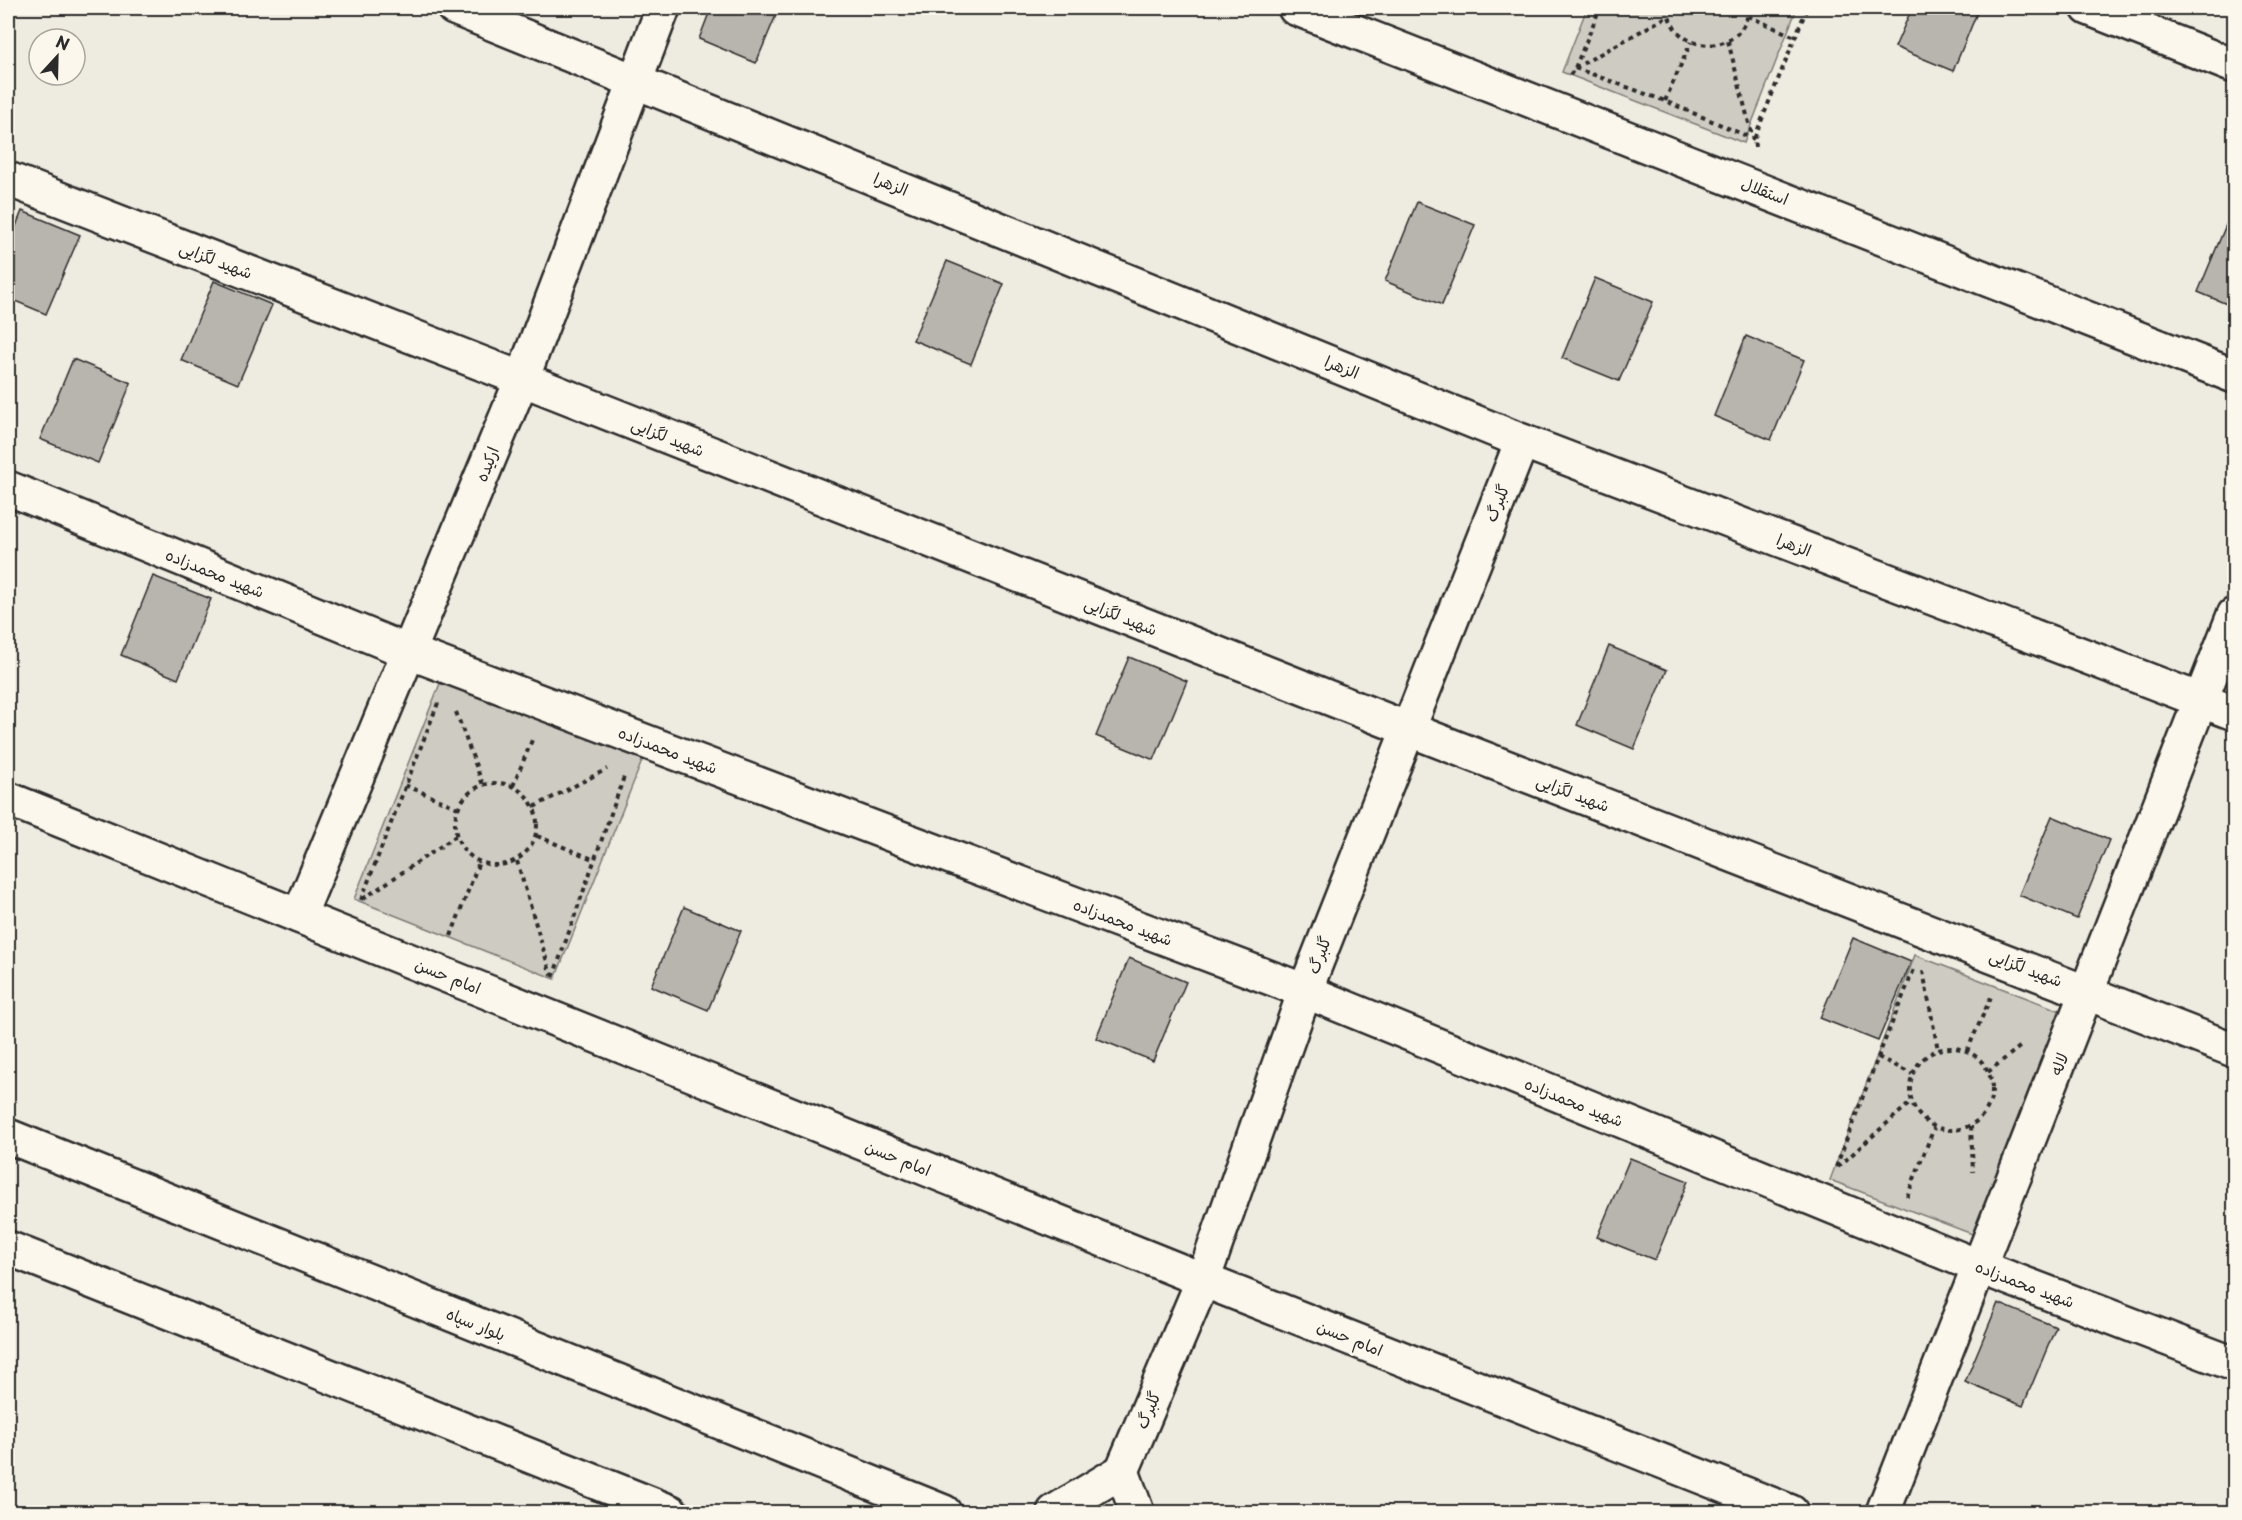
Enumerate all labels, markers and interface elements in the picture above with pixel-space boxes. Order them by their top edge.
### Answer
north arrow [27,27,87,87]
text: N [53,29,73,56]
street label: الزهرا [870,165,912,201]
street label: استقلال [1738,170,1793,210]
street label: شهید لگزایی [176,234,256,284]
street label: الزهرا [1321,348,1363,384]
street label: شهید لگزایی [628,411,708,461]
street label: ارکیده [468,442,504,485]
street label: گلبرگ [1478,480,1514,525]
street label: الزهرا [1773,526,1815,562]
street label: شهید محمدزاده [162,541,268,603]
street label: شهید لگزایی [1081,590,1161,640]
street label: شهید محمدزاده [615,719,721,779]
street label: شهید لگزایی [1533,767,1613,817]
street label: شهید محمدزاده [1070,891,1176,951]
street label: گلبرگ [1300,932,1336,977]
street label: شهید لگزایی [1986,942,2066,992]
street label: امام حسن [411,951,485,1001]
street label: لاله [2043,1049,2073,1078]
street label: شهید محمدزاده [1521,1070,1627,1132]
street label: امام حسن [861,1133,935,1183]
street label: شهید محمدزاده [1972,1253,2078,1313]
street label: بلوار سپاه [443,1300,510,1346]
street label: امام حسن [1313,1313,1387,1363]
street label: گلبرگ [1128,1387,1166,1432]

